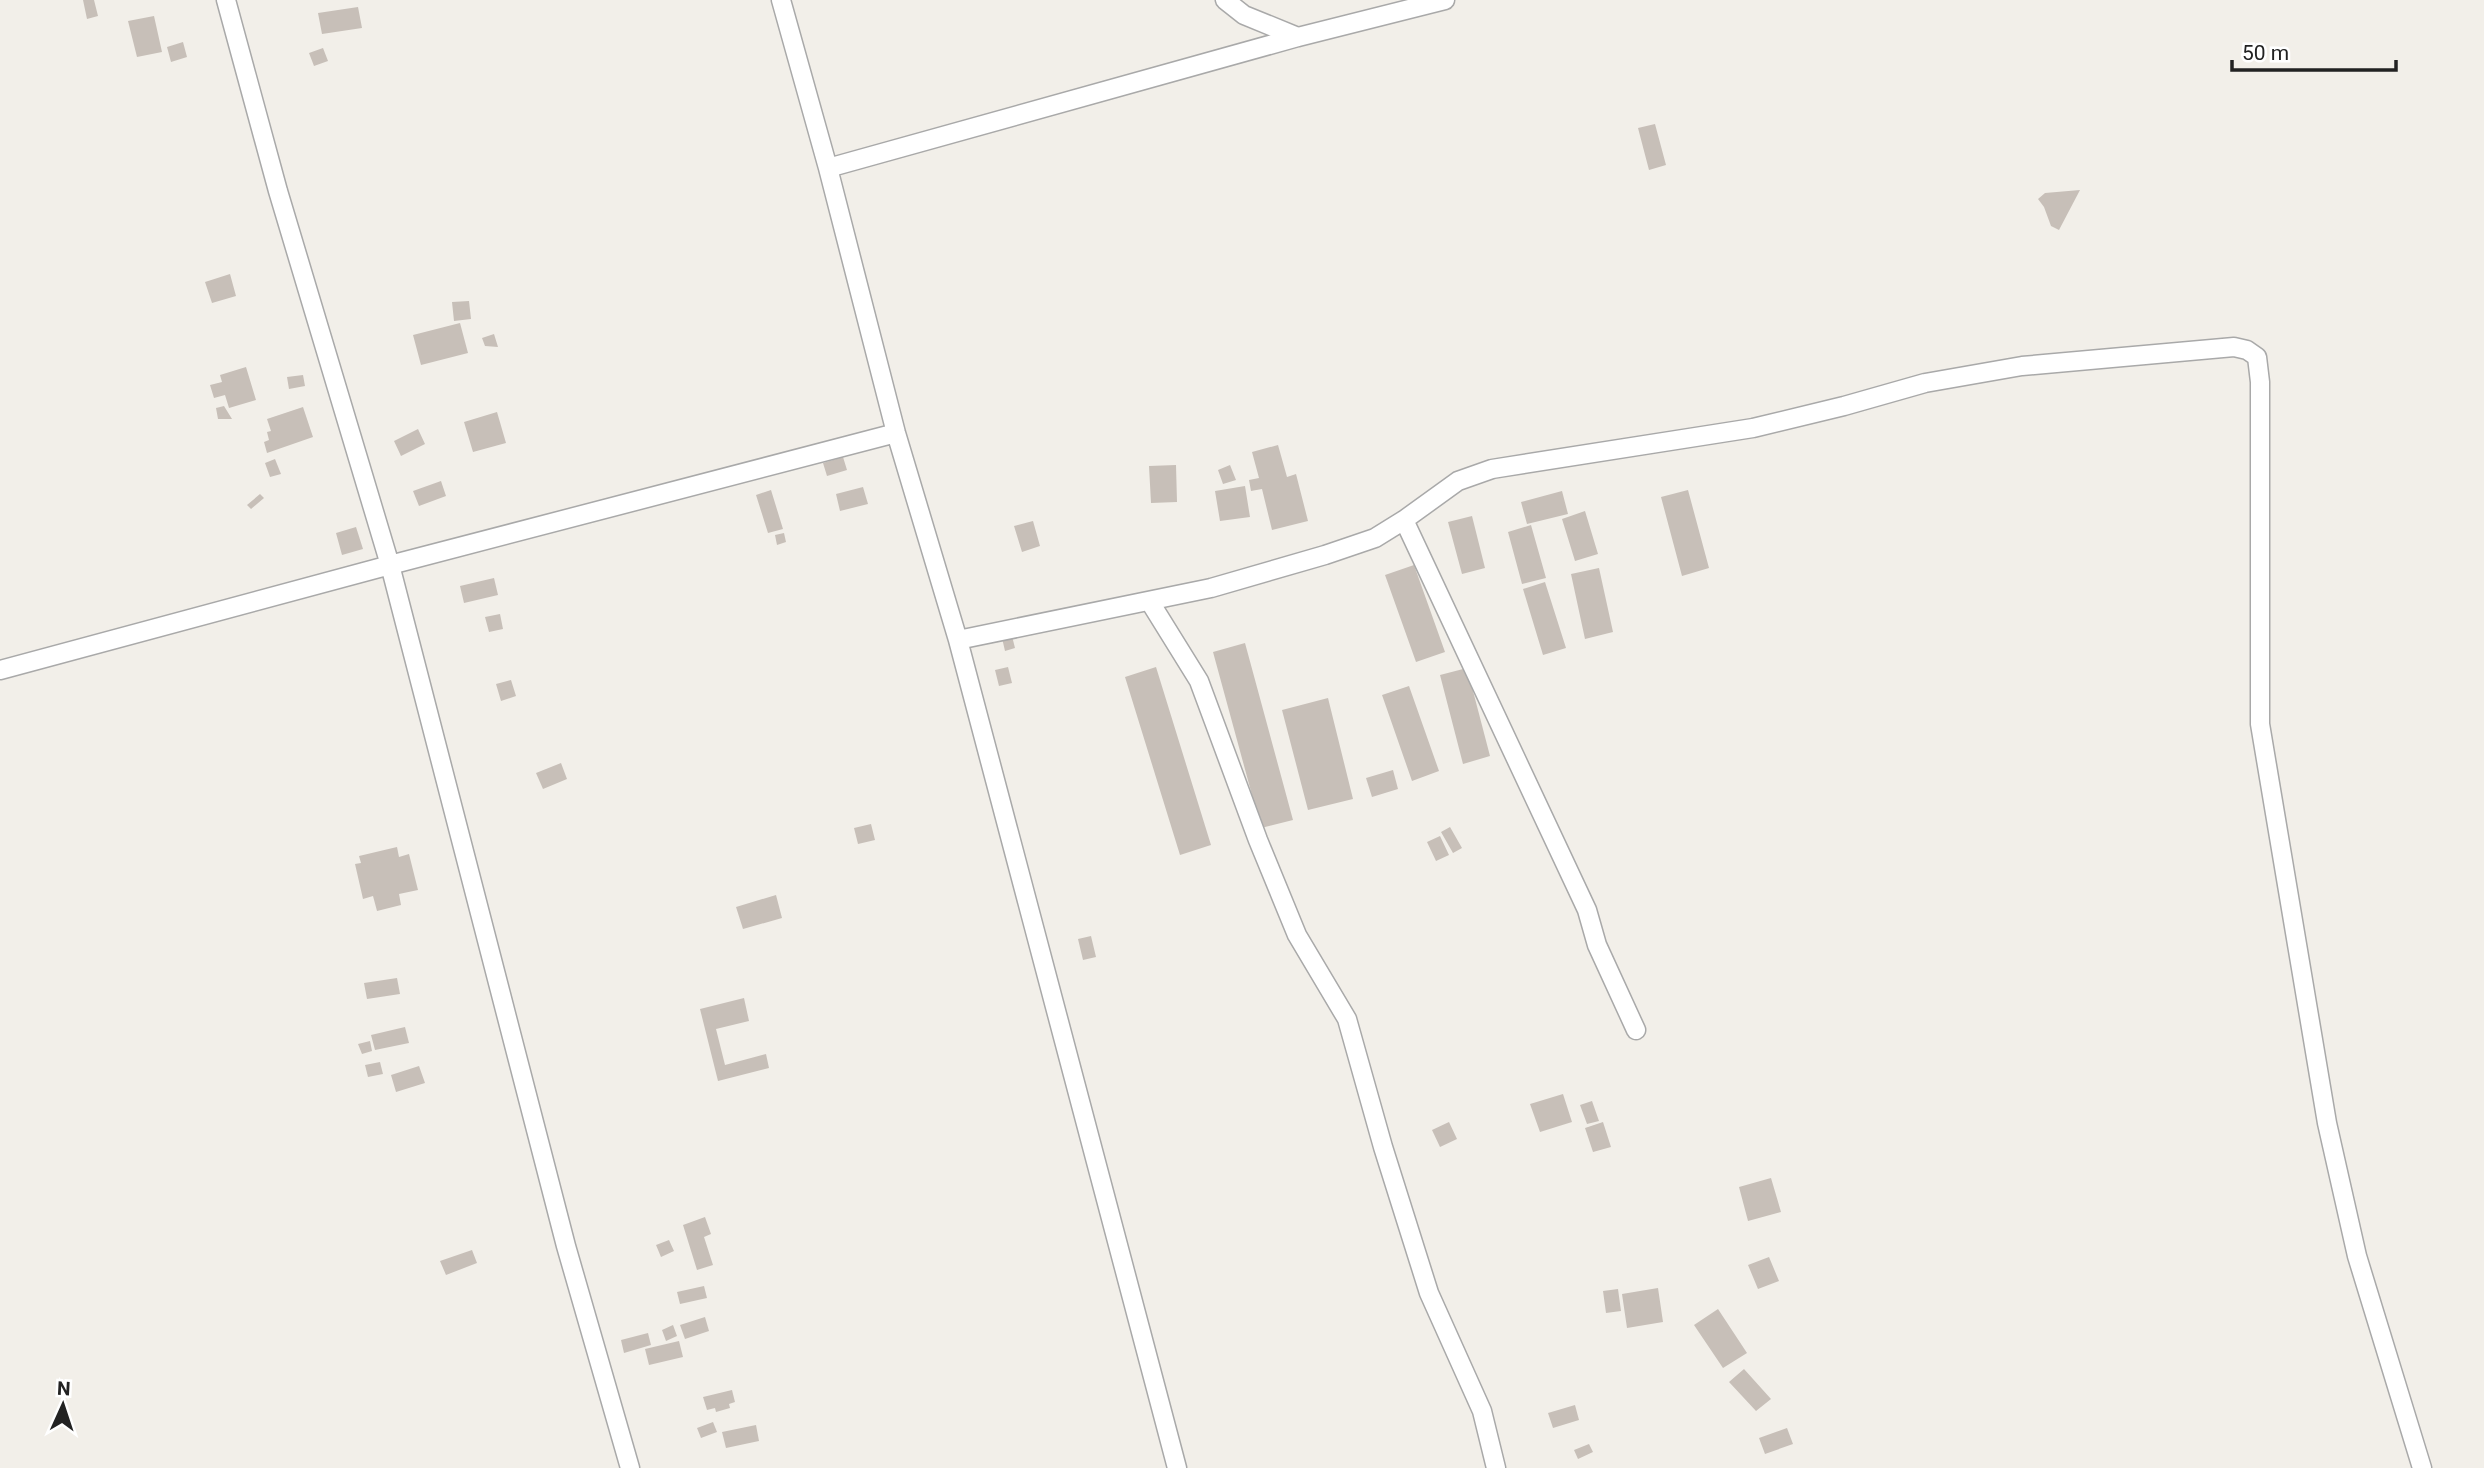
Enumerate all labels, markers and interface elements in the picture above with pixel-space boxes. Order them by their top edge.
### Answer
scale bar [2232,28,2396,72]
text: 50 m [2242,41,2289,65]
north arrow [28,1370,98,1440]
text: N [57,1377,71,1400]

